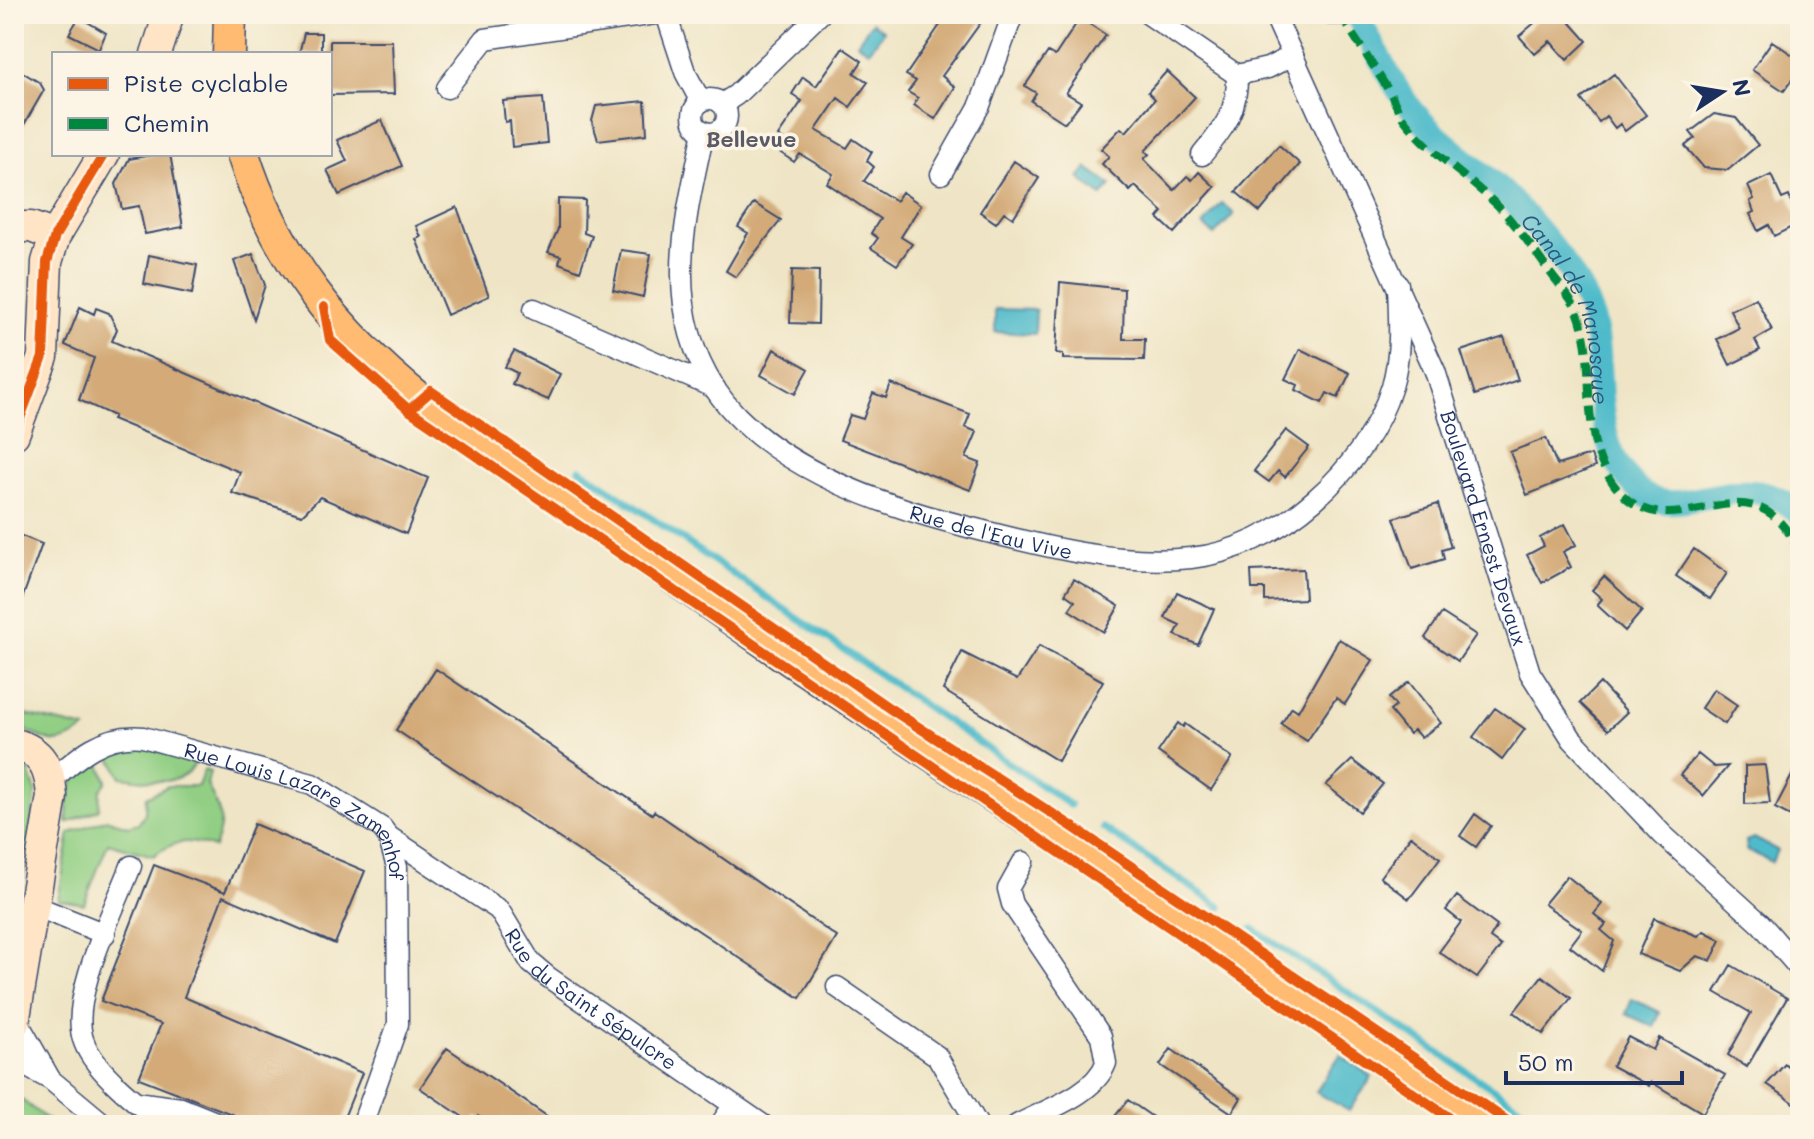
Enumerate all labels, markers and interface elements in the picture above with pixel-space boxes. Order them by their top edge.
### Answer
legend [52,52,332,156]
north arrow [1682,52,1762,132]
text: Piste cyclable [124,67,289,98]
text: N [1726,77,1758,99]
text: Chemin [124,107,209,138]
district label: Bellevue [706,124,796,153]
water label: Canal de Manosque [1515,206,1616,405]
street label: Boulevard Ernest Devaux [1435,407,1534,649]
street label: Rue de l'Eau Vive [907,498,1075,564]
street label: Rue Louis Lazare Zamenhof [181,736,411,881]
street label: Rue du Saint Sépulcre [500,923,682,1075]
scale bar [1506,1035,1682,1085]
text: 50 m [1518,1046,1574,1077]

